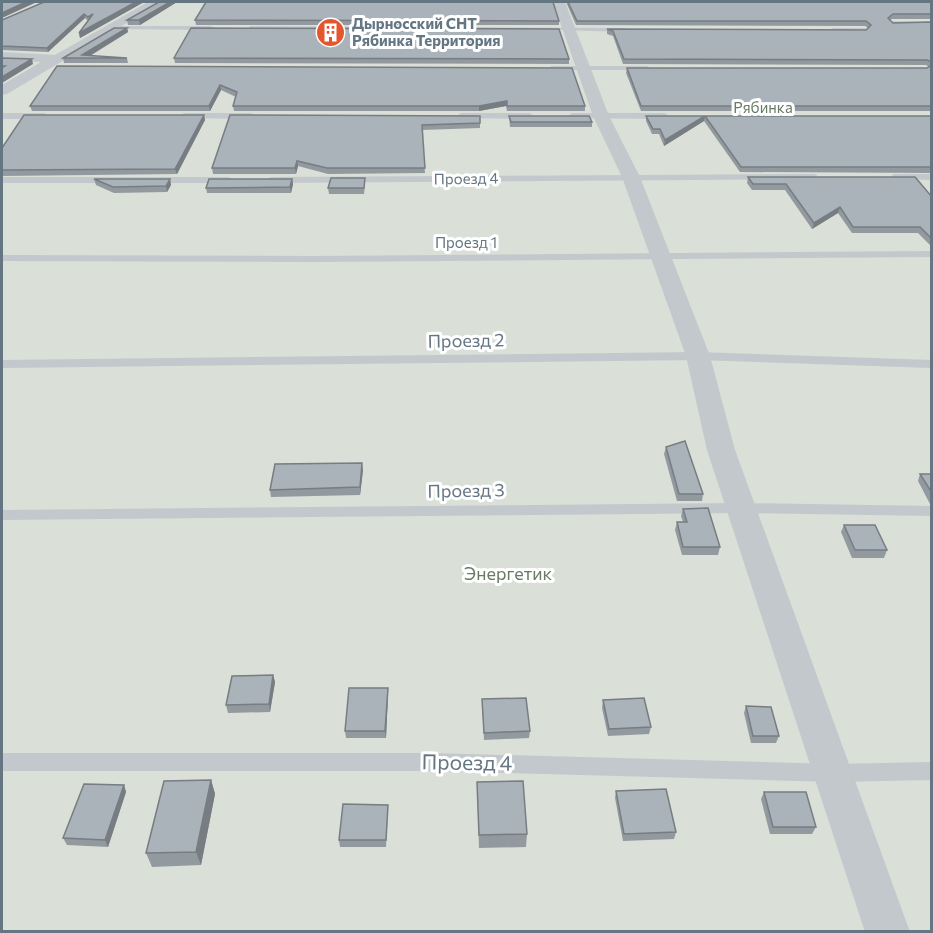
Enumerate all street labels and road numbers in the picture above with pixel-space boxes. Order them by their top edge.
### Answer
street label: Проезд 4 [433,168,499,188]
street label: Проезд 1 [435,233,497,251]
street label: Проезд 2 [427,328,505,352]
street label: Проезд 3 [427,478,505,502]
street label: Проезд 4 [421,748,513,775]

